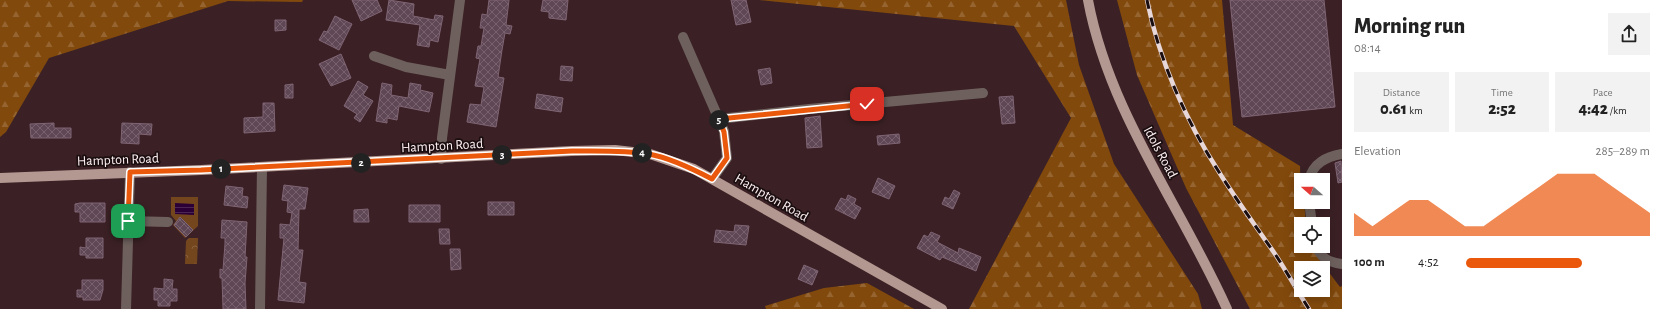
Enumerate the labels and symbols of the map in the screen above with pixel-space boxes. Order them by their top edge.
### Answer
pin [850,87,884,121]
pin: 5 [709,110,729,130]
street label: Idols Road [1141,124,1180,181]
street label: Hampton Road [401,137,484,155]
pin: 4 [632,143,652,163]
pin: 3 [492,145,512,165]
street label: Hampton Road [77,152,159,168]
pin: 2 [351,153,371,173]
pin: 1 [211,159,231,179]
street label: Hampton Road [732,171,811,225]
north arrow [1294,173,1330,209]
pin [111,204,145,238]

